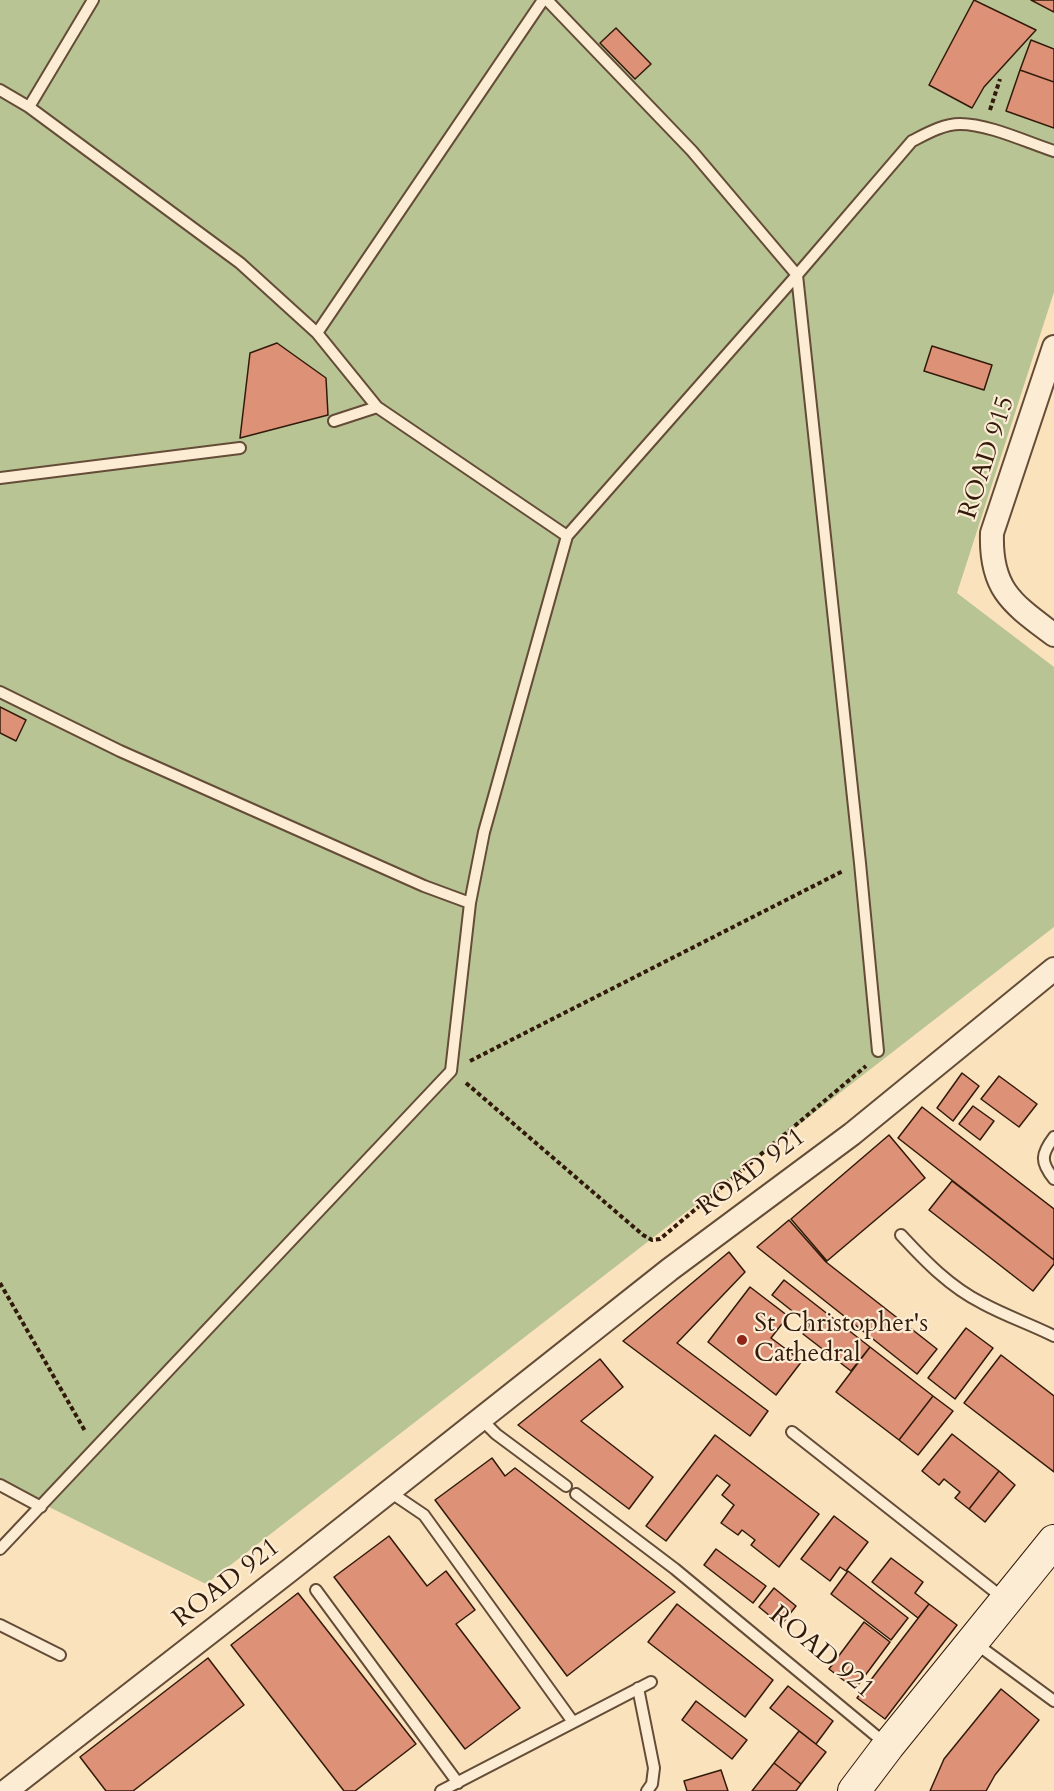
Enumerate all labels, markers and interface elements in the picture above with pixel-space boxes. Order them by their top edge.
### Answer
street label: ROAD 915 [954,393,1022,523]
street label: ROAD 921 [692,1122,812,1224]
place label: St Christopher's Cathedral [754,1309,928,1370]
marker: St Christopher's Cathedral [735,1333,749,1347]
street label: ROAD 921 [167,1533,287,1635]
street label: ROAD 921 [762,1600,880,1706]

